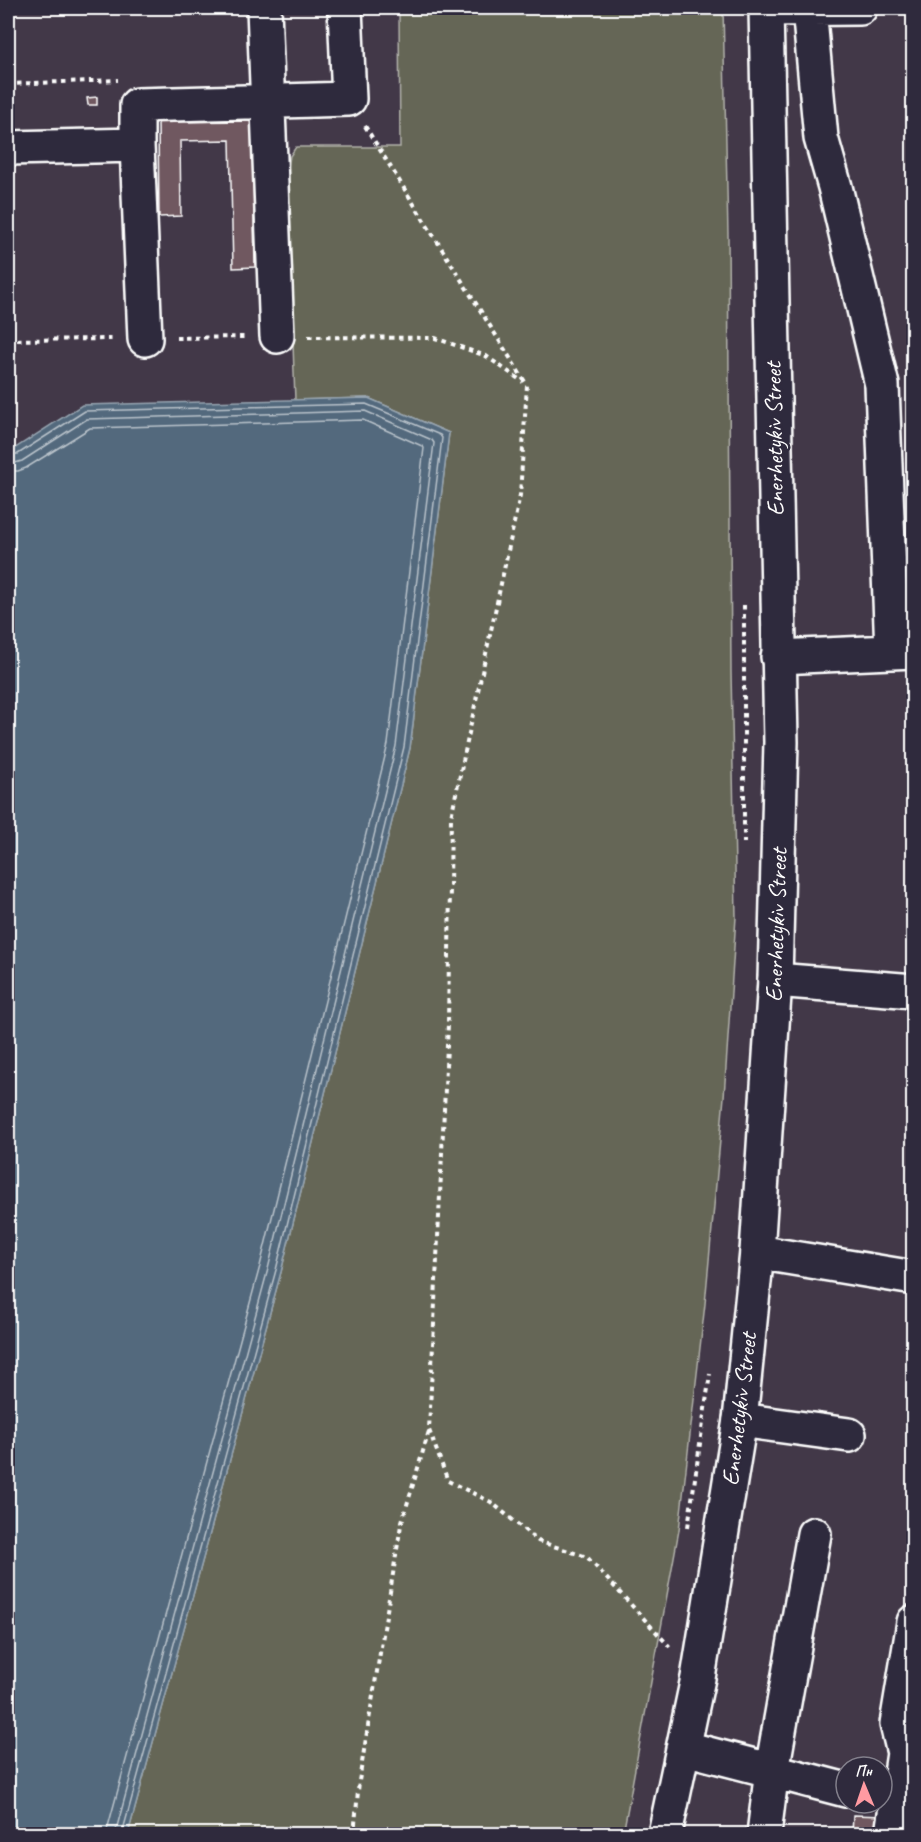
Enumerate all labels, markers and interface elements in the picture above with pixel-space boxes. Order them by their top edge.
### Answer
street label: Enerhetykiv Street [758,360,790,516]
street label: Enerhetykiv Street [758,846,794,1002]
street label: Enerhetykiv Street [715,1329,763,1487]
north arrow [834,1755,894,1815]
text: Пн [855,1761,873,1781]

